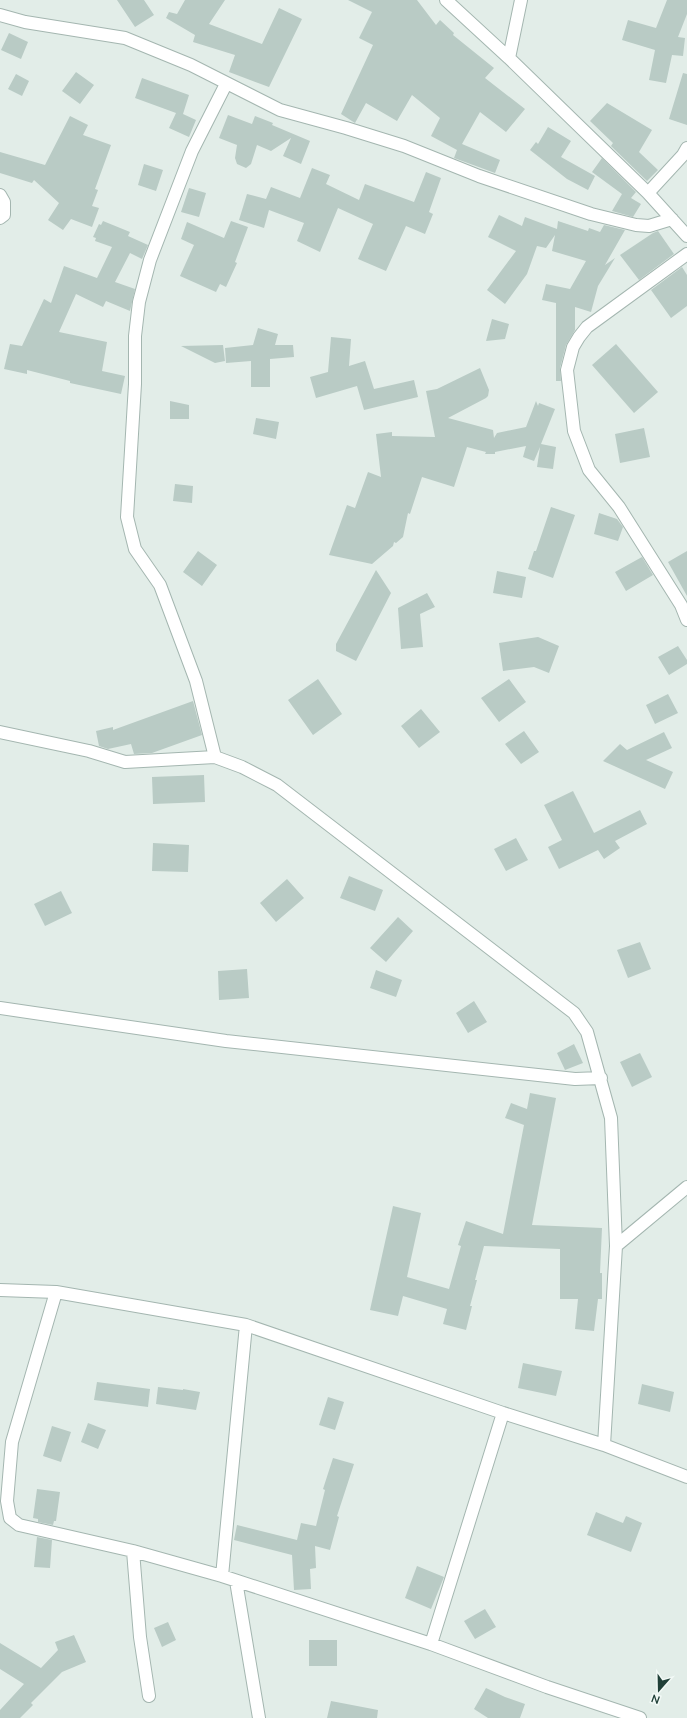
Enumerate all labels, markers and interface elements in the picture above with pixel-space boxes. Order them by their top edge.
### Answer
north arrow [639,1670,679,1710]
text: N [649,1690,662,1707]

